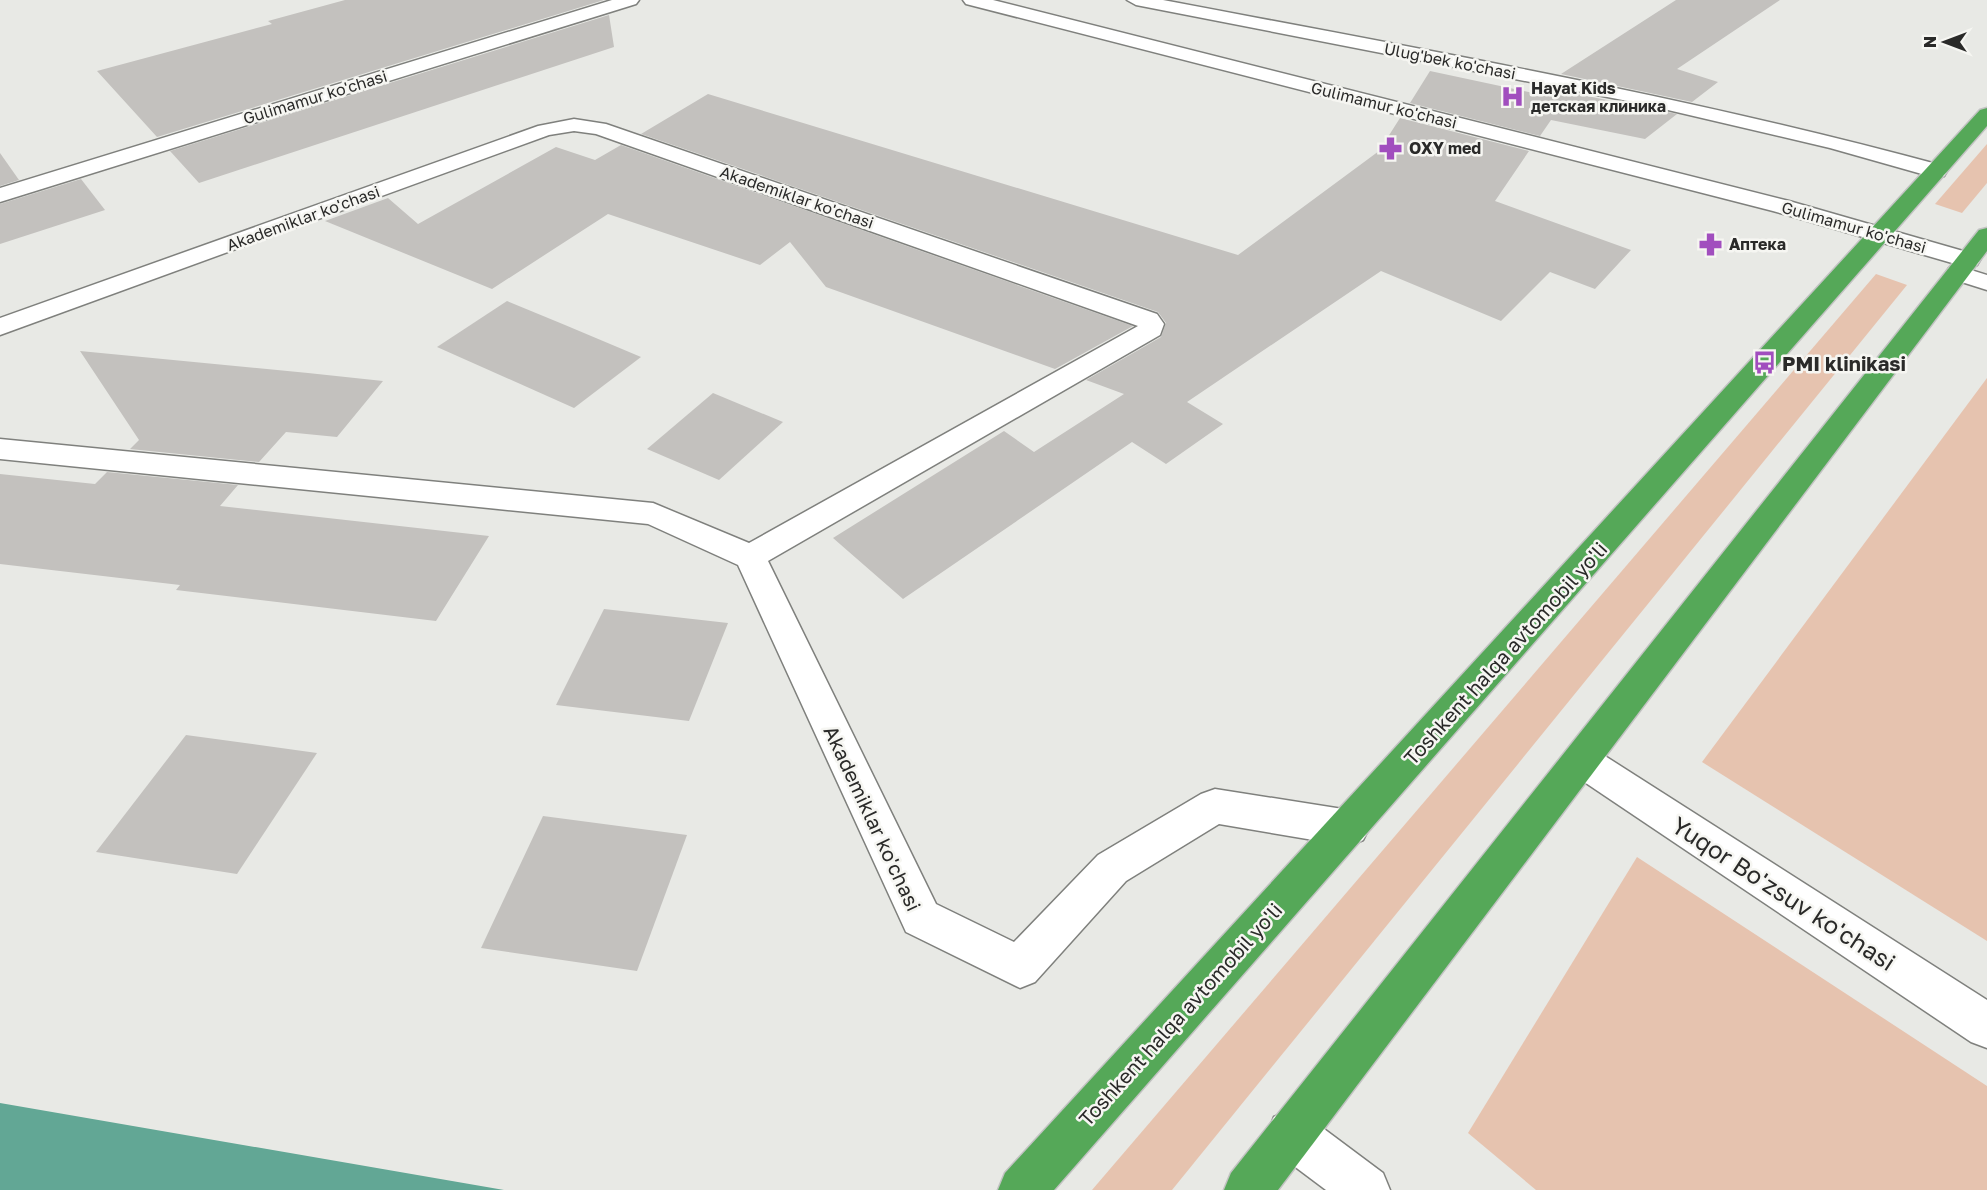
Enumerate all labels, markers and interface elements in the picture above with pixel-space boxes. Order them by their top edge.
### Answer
north arrow [1915,12,1975,72]
text: N [1920,36,1940,48]
street label: Ulug'bek ko'chasi [1382,38,1518,84]
street label: Gulimamur ko'chasi [241,66,389,128]
street label: Gulimamur ko'chasi [1309,77,1459,133]
place label: Hayat Kids детская клиника [1531,78,1666,116]
hospital icon: Hayat Kids детская клиника [1500,84,1526,110]
pharmacy icon: OXY med [1378,135,1404,161]
place label: OXY med [1409,138,1481,158]
street label: Akademiklar ko'chasi [717,161,877,233]
street label: Akademiklar ko'chasi [224,181,382,255]
street label: Gulimamur ko'chasi [1779,197,1929,257]
pharmacy icon: Аптека [1698,231,1724,257]
place label: Аптека [1729,234,1786,254]
bus stop icon: PMI klinikasi [1751,350,1777,376]
place label: PMI klinikasi [1782,351,1906,375]
street label: Toshkent halqa avtomobil yo'li [1398,537,1612,769]
street label: Akademiklar ko'chasi [819,721,927,915]
street label: Yuqor Bo'zsuv ko'chasi [1667,810,1901,976]
street label: Toshkent halqa avtomobil yo'li [1073,898,1287,1130]

